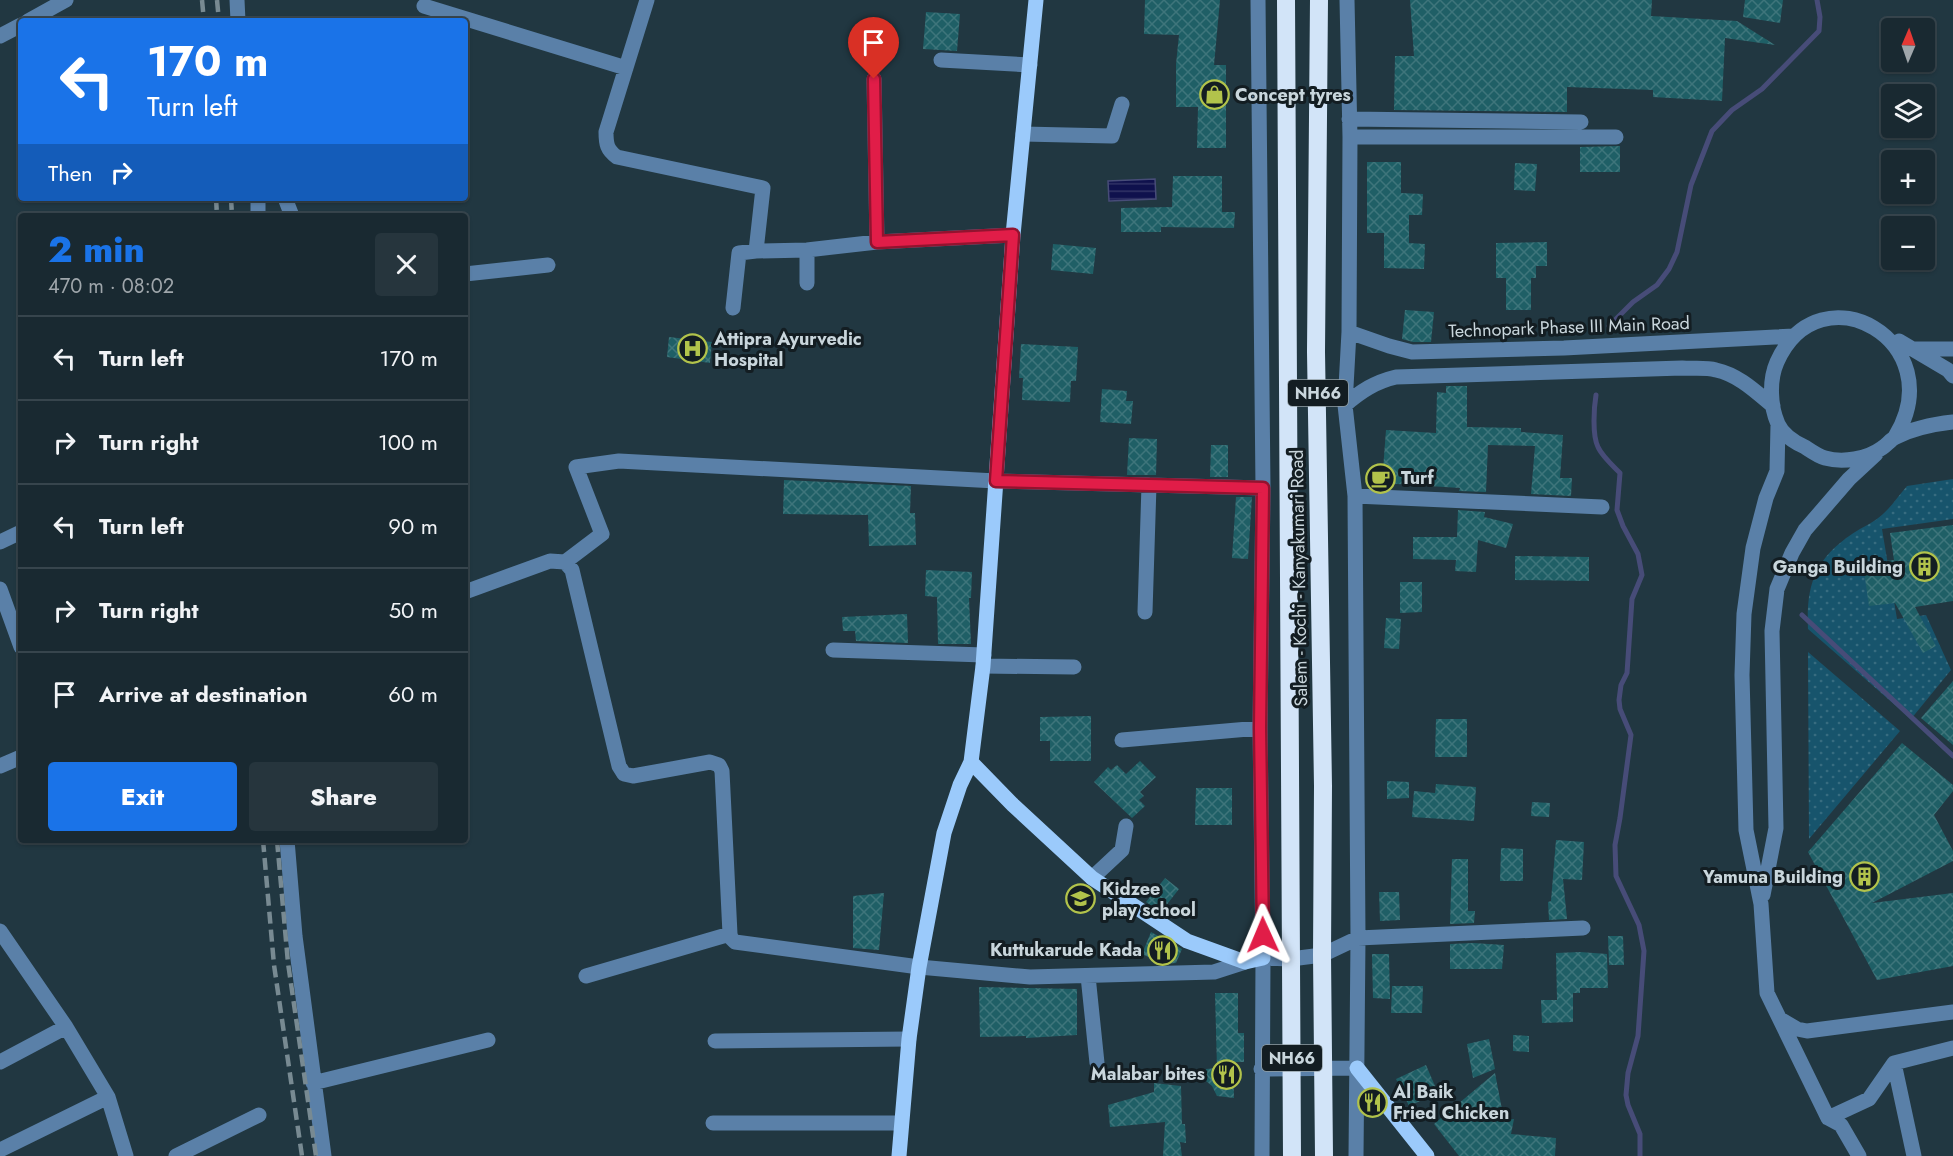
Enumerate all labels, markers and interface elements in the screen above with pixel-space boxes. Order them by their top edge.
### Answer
pin [848,17,899,79]
north arrow [1881,18,1935,72]
map controls [1881,18,1935,270]
icon: arrive [857,26,890,59]
text: 170 m [147,31,269,92]
icon: left [48,42,126,120]
shop icon: Concept tyres [1198,79,1230,111]
place label: Concept tyres [1235,82,1351,108]
button: layers [1881,84,1935,138]
text: Turn left [147,87,237,126]
button: + [1881,150,1935,204]
icon: right [105,156,138,189]
text: Then [48,157,93,189]
button: − [1881,216,1935,270]
text: 2 min [48,223,145,275]
button: close [375,233,438,296]
text: 470 m · 08:02 [48,272,174,301]
street label: Technopark Phase III Main Road [1448,310,1690,344]
place label: Attipra Ayurvedic Hospital [713,326,862,373]
hospital icon: Attipra Ayurvedic Hospital [677,333,709,365]
icon: left [48,342,81,375]
text: Turn left [99,342,184,374]
text: 170 m [380,342,438,374]
road number: NH66 [1288,380,1348,406]
icon: right [48,426,81,459]
text: Turn right [99,426,199,458]
text: 100 m [378,426,438,458]
street label: Salem - Kochi - Kanyakumari Road [1284,449,1314,707]
cafe icon: Turf [1364,462,1396,494]
place label: Turf [1401,465,1434,491]
icon: left [48,510,81,543]
text: Turn left [99,510,184,542]
text: 90 m [388,510,438,542]
building icon: Ganga Building [1908,551,1940,583]
place label: Ganga Building [1773,554,1903,580]
icon: right [48,594,81,627]
text: Turn right [99,594,199,626]
text: 50 m [389,594,438,626]
icon: arrive [48,678,81,711]
text: Arrive at destination [99,678,308,710]
text: 60 m [388,678,438,710]
button: Exit [48,762,237,831]
button: Share [249,762,438,831]
building icon: Yamuna Building [1848,861,1880,893]
place label: Yamuna Building [1702,864,1843,890]
place label: Kidzee play school [1102,876,1196,923]
school or university icon: Kidzee play school [1065,883,1097,915]
position arrow [1231,903,1295,967]
restaurant icon: Kuttukarude Kada [1147,934,1179,966]
place label: Kuttukarude Kada [990,937,1142,963]
road number: NH66 [1262,1045,1322,1071]
restaurant icon: Malabar bites [1210,1058,1242,1090]
place label: Malabar bites [1091,1061,1205,1087]
place label: Al Baik Fried Chicken [1392,1079,1509,1126]
restaurant icon: Al Baik Fried Chicken [1356,1086,1388,1118]

